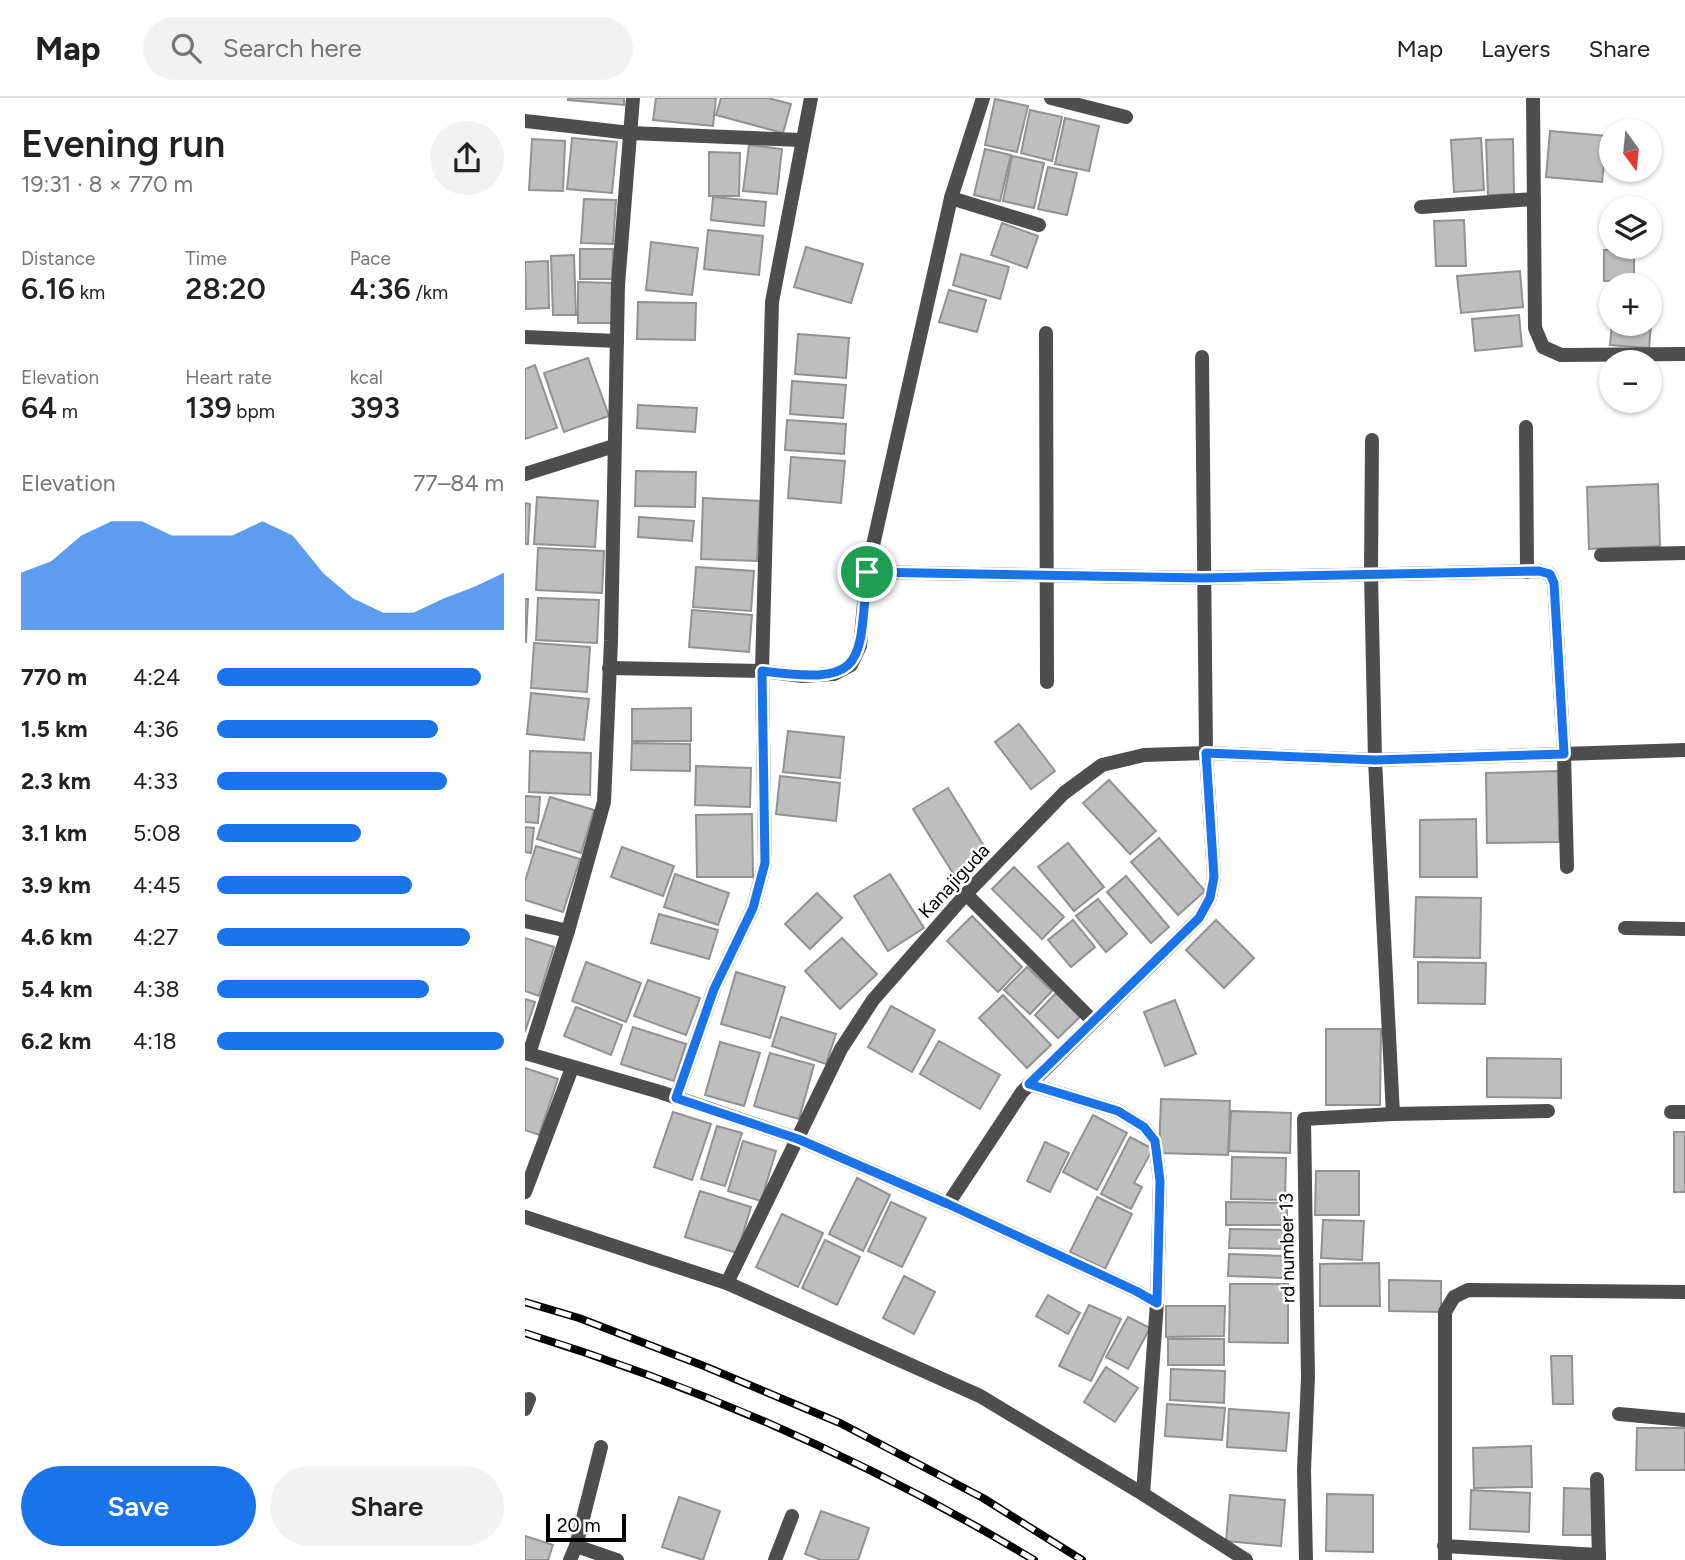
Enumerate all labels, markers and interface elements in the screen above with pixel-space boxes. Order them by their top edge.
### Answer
search box [143,17,633,80]
text: Map [35,29,101,68]
icon: search [167,29,205,67]
text: Search here [223,32,362,64]
text: Map [1396,34,1443,63]
text: Layers [1481,34,1550,63]
text: Share [1588,34,1650,63]
north arrow [1599,119,1663,182]
map controls [1599,119,1662,413]
text: Evening run [21,121,225,167]
button: share [430,121,504,195]
text: 19:31 · 8 × 770 m [21,170,193,198]
button: layers [1599,196,1662,259]
text: Distance [21,247,95,270]
text: Time [185,247,227,270]
text: Pace [350,247,391,270]
text: 6.16 [21,270,75,307]
text: 28:20 [185,270,266,307]
text: 4:36 [350,270,411,307]
button: + [1599,273,1662,336]
text: km [75,281,105,304]
text: /km [411,281,448,304]
button: − [1599,350,1662,413]
text: Elevation [21,366,99,389]
text: Heart rate [185,366,272,389]
text: kcal [350,366,383,389]
text: 64 [21,389,57,426]
text: 139 [185,389,232,426]
text: 393 [350,389,400,426]
text: m [57,400,78,423]
text: bpm [232,400,275,423]
text: Elevation [21,469,116,497]
text: 77–84 m [413,469,504,497]
pin [837,542,897,602]
icon: arrive [848,553,886,591]
text: 770 m [21,663,87,691]
text: 4:24 [133,663,180,691]
text: 1.5 km [21,715,88,743]
text: 4:36 [133,715,179,743]
text: 2.3 km [21,767,91,795]
text: 4:33 [133,767,178,795]
text: 3.1 km [21,819,87,847]
text: 5:08 [133,819,181,847]
street label: Kanajiguda [914,839,994,923]
text: 3.9 km [21,871,91,899]
text: 4:45 [133,871,181,899]
text: 4.6 km [21,923,93,951]
text: 4:27 [133,923,178,951]
text: 5.4 km [21,975,93,1003]
text: 4:38 [133,975,180,1003]
text: 6.2 km [21,1027,91,1055]
text: 4:18 [133,1027,177,1055]
street label: rd number 13 [1275,1193,1299,1303]
button: Save [21,1466,256,1546]
button: Share [270,1466,504,1546]
scale bar [546,1511,627,1543]
text: 20 m [557,1514,601,1537]

